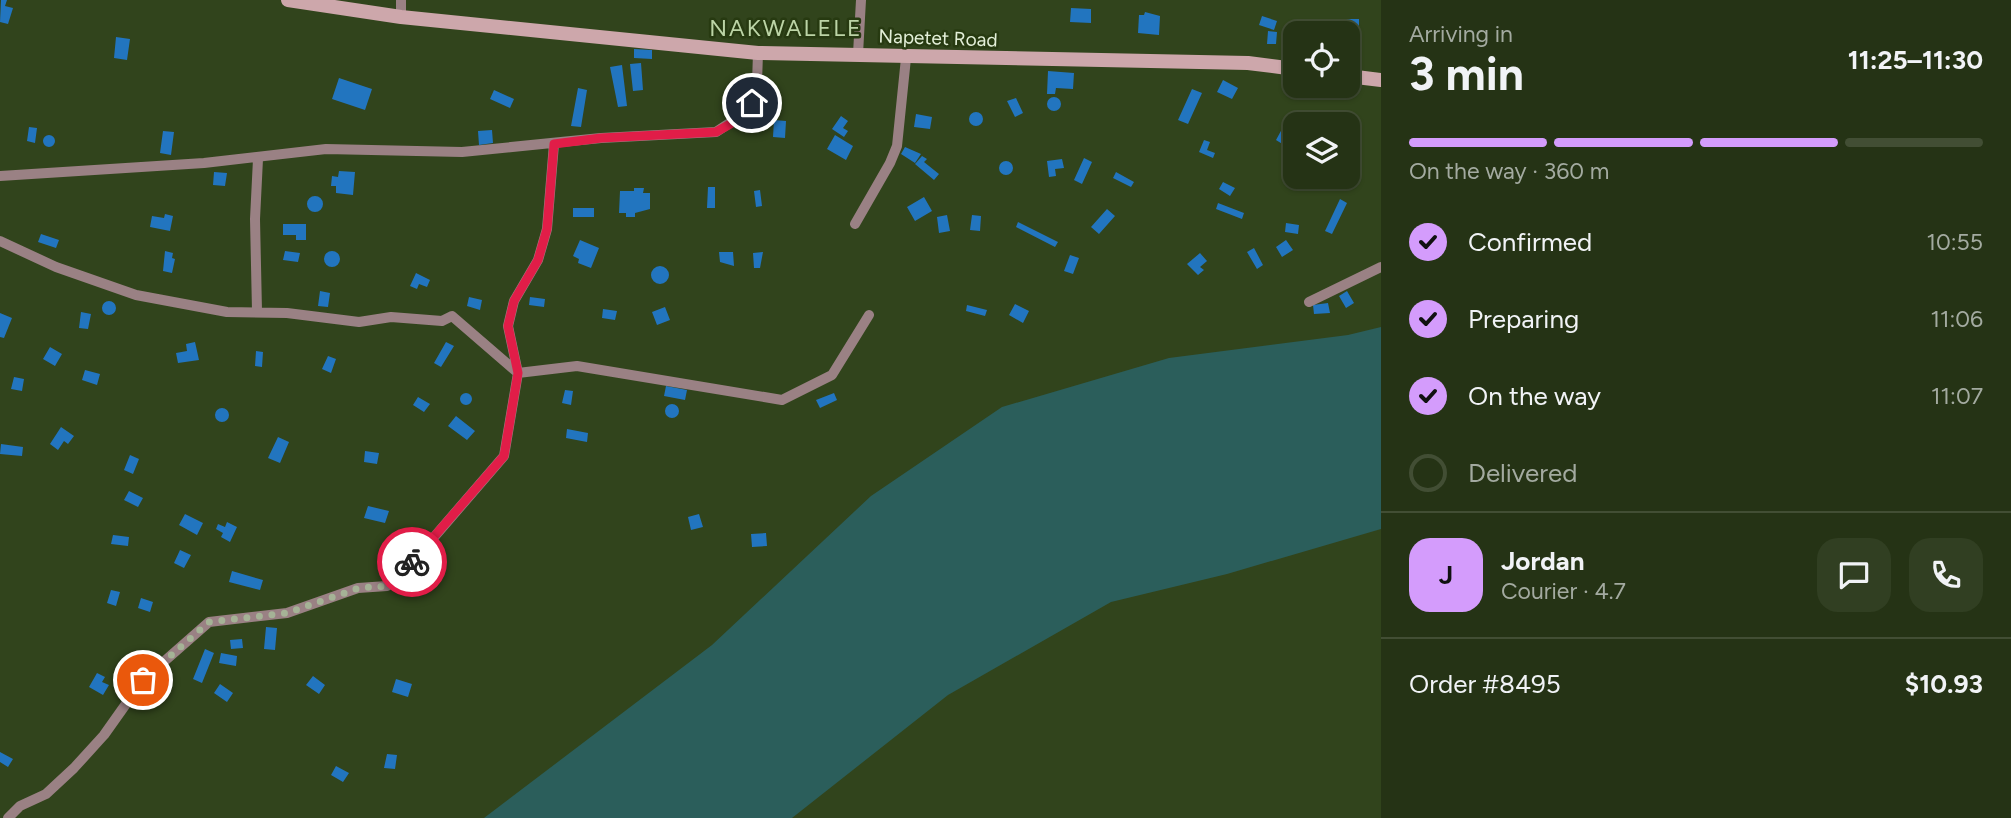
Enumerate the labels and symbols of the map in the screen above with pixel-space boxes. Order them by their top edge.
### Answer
district label: NAKWALELE [709,14,863,42]
street label: Napetet Road [878,24,998,52]
pin [722,73,782,133]
courier [377,527,447,597]
pin [113,650,173,710]

